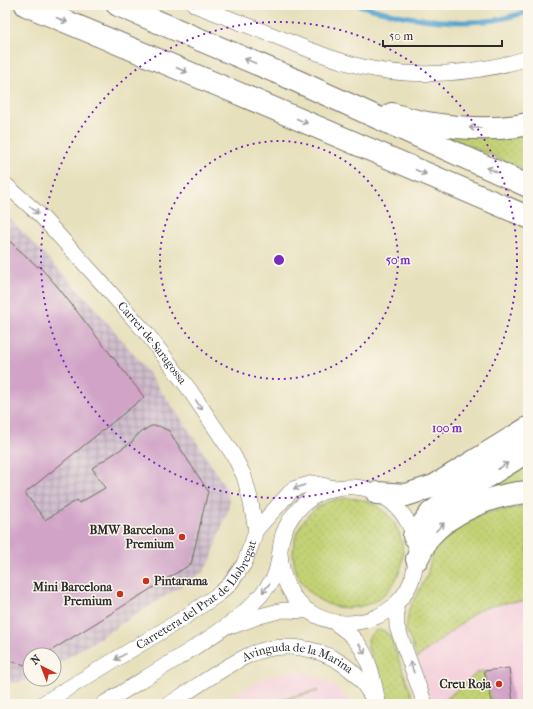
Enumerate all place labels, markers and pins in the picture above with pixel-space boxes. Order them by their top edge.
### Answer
centre of rings [272,253,286,267]
place label: BMW Barcelona Premium [90,523,175,551]
marker: BMW Barcelona Premium [177,532,187,542]
place label: Pintarama [154,574,208,588]
marker: Pintarama [141,576,151,586]
place label: Mini Barcelona Premium [32,580,113,608]
marker: Mini Barcelona Premium [115,589,125,599]
place label: Creu Roja [439,677,491,691]
marker: Creu Roja [494,679,504,689]

